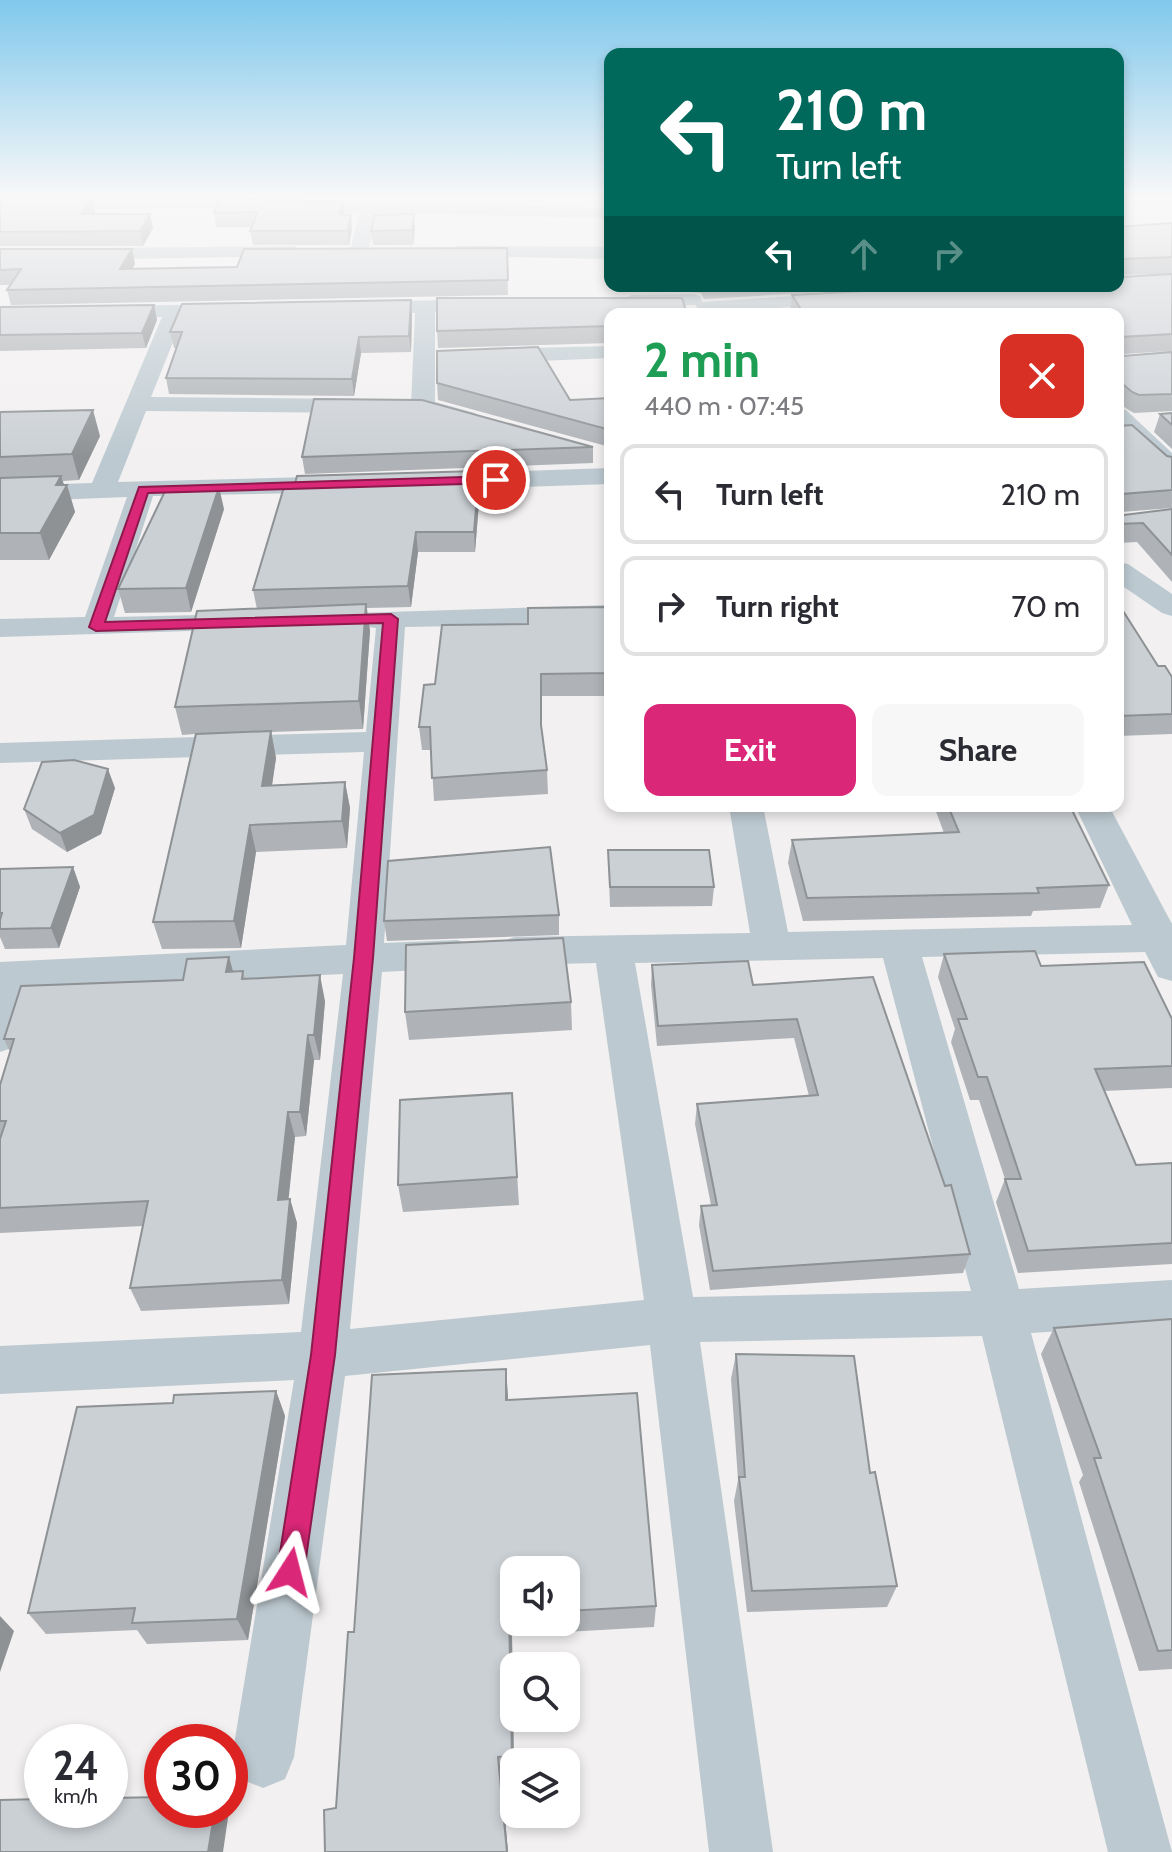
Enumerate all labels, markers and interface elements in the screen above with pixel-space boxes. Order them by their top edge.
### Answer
text: 210 m [776,76,927,144]
icon: left [644,80,748,184]
text: Turn left [776,144,901,188]
icon: left [758,232,802,276]
icon: ahead [842,232,886,276]
icon: right [926,232,970,276]
text: 2 min [644,331,760,389]
button: close [1000,334,1084,418]
text: 440 m · 07:45 [644,390,804,422]
pin [462,446,530,514]
icon: arrive [474,458,518,502]
icon: left [648,472,692,516]
text: Turn left [716,476,824,513]
text: 210 m [1000,476,1080,513]
icon: right [648,584,692,628]
text: Turn right [716,588,839,625]
text: 70 m [1011,588,1080,625]
button: Exit [644,704,856,796]
button: Share [872,704,1084,796]
position arrow [248,1530,332,1614]
map controls [500,1556,580,1828]
button: sound [500,1556,580,1636]
button: search [500,1652,580,1732]
speed limit sign: 30 [144,1724,248,1828]
text: 24 [53,1741,99,1790]
button: layers [500,1748,580,1828]
text: km/h [54,1784,98,1808]

